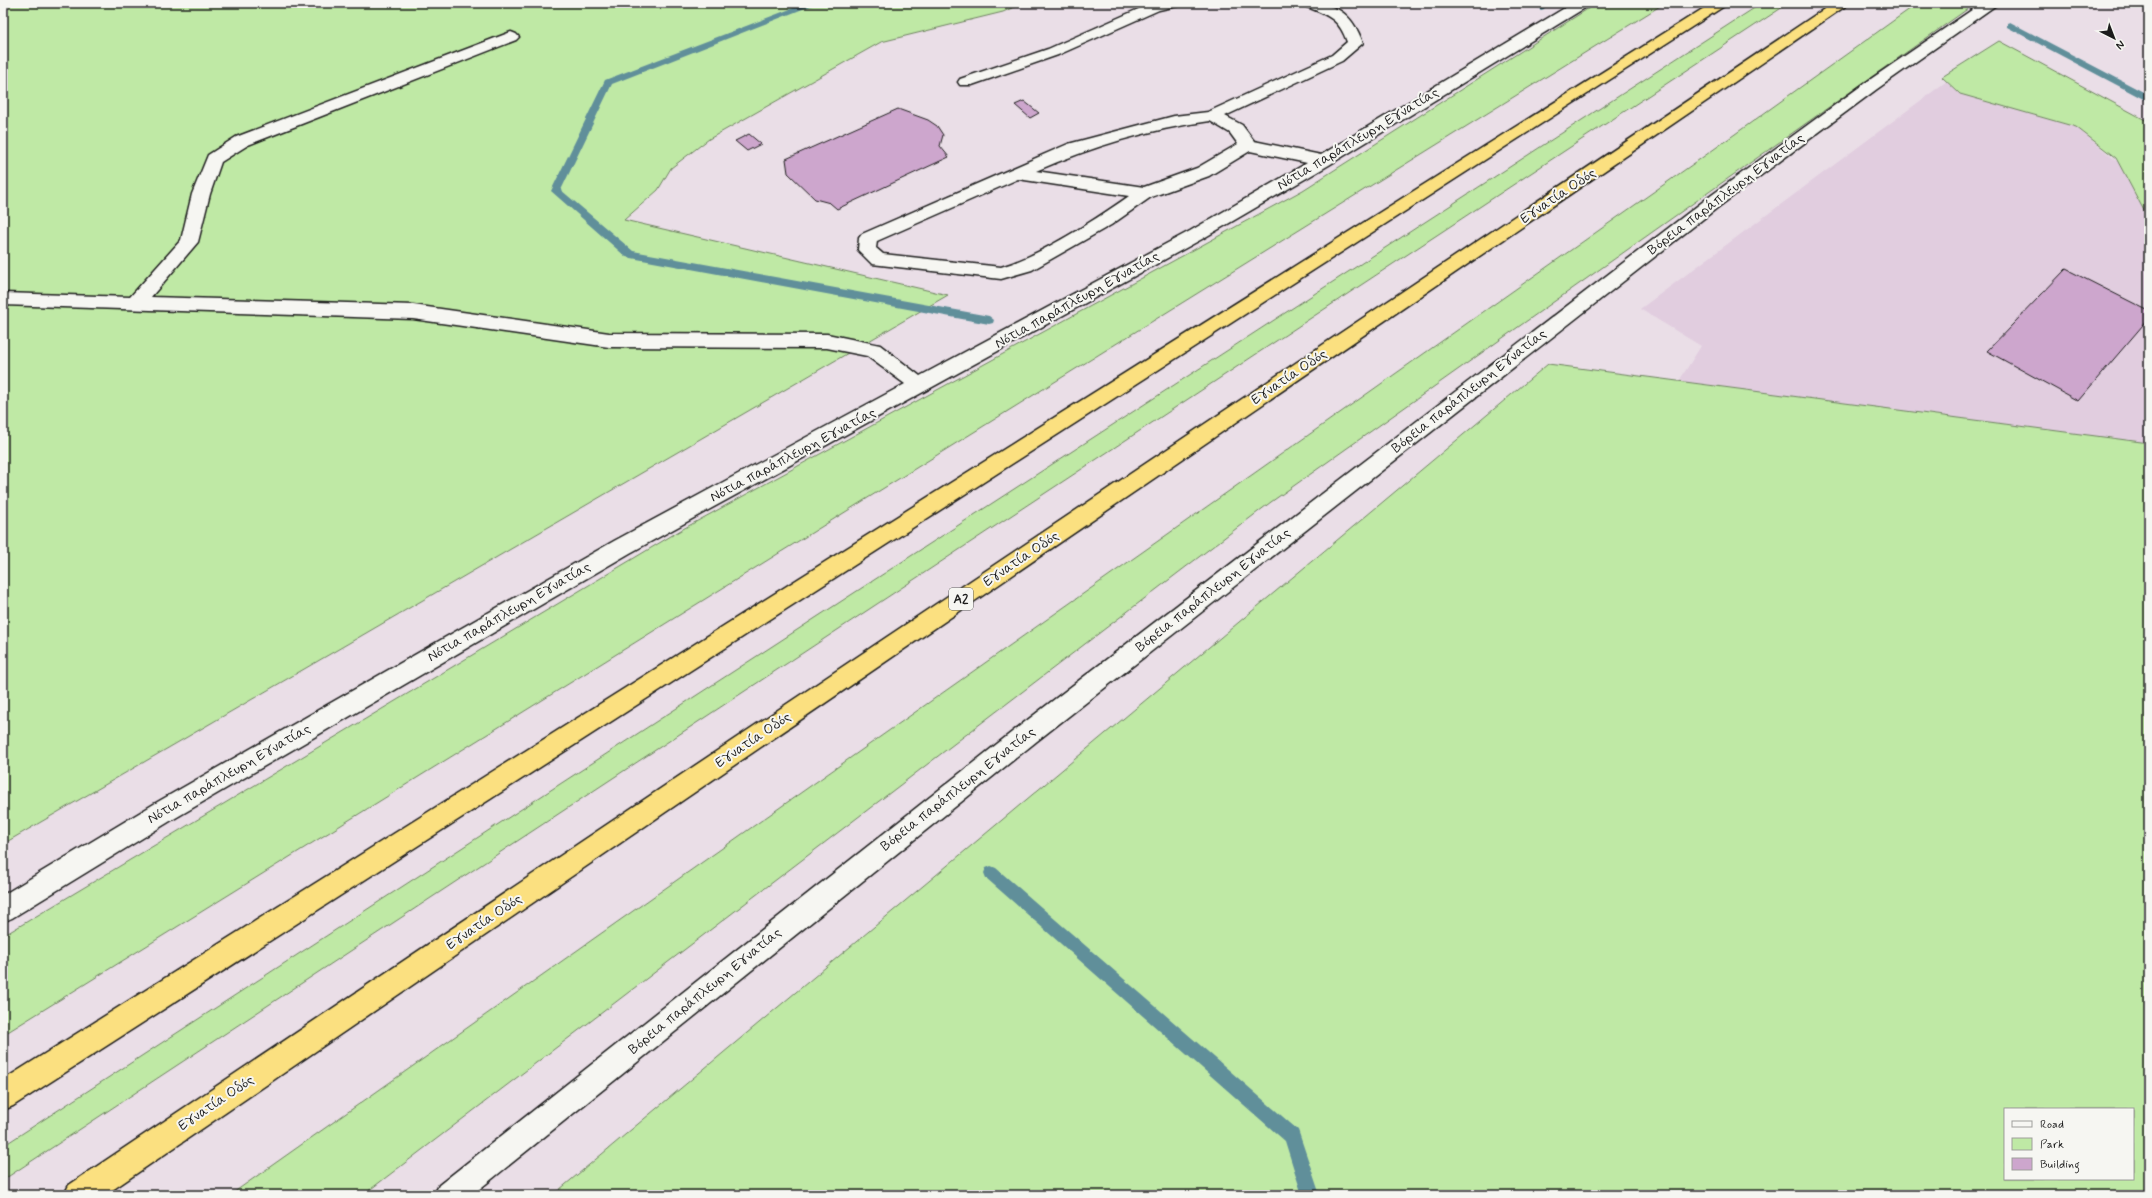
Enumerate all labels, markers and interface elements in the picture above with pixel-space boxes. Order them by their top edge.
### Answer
north arrow [2094,18,2134,58]
text: N [2113,37,2127,52]
street label: Νότια παράπλευρη Εγνατίας [1274,84,1442,194]
street label: Βόρεια παράπλευρη Εγνατίας [1644,129,1808,259]
street label: Εγνατία Οδός [1517,164,1599,228]
street label: Νότια παράπλευρη Εγνατίας [992,247,1162,353]
street label: Βόρεια παράπλευρη Εγνατίας [1388,325,1550,457]
street label: Εγνατία Οδός [1248,345,1330,409]
street label: Νότια παράπλευρη Εγνατίας [707,404,879,506]
street label: Βόρεια παράπλευρη Εγνατίας [1132,524,1294,656]
street label: Εγνατία Οδός [980,527,1062,591]
street label: Νότια παράπλευρη Εγνατίας [424,558,594,666]
road number: Α2 [949,588,973,610]
street label: Εγνατία Οδός [712,708,794,772]
street label: Νότια παράπλευρη Εγνατίας [144,720,314,828]
street label: Βόρεια παράπλευρη Εγνατίας [877,723,1039,855]
street label: Εγνατία Οδός [443,890,525,954]
street label: Βόρεια παράπλευρη Εγνατίας [625,924,785,1058]
street label: Εγνατία Οδός [175,1071,257,1135]
legend [2004,1108,2134,1180]
text: Road [2040,1117,2064,1133]
text: Park [2040,1137,2064,1153]
text: Building [2040,1157,2080,1174]

